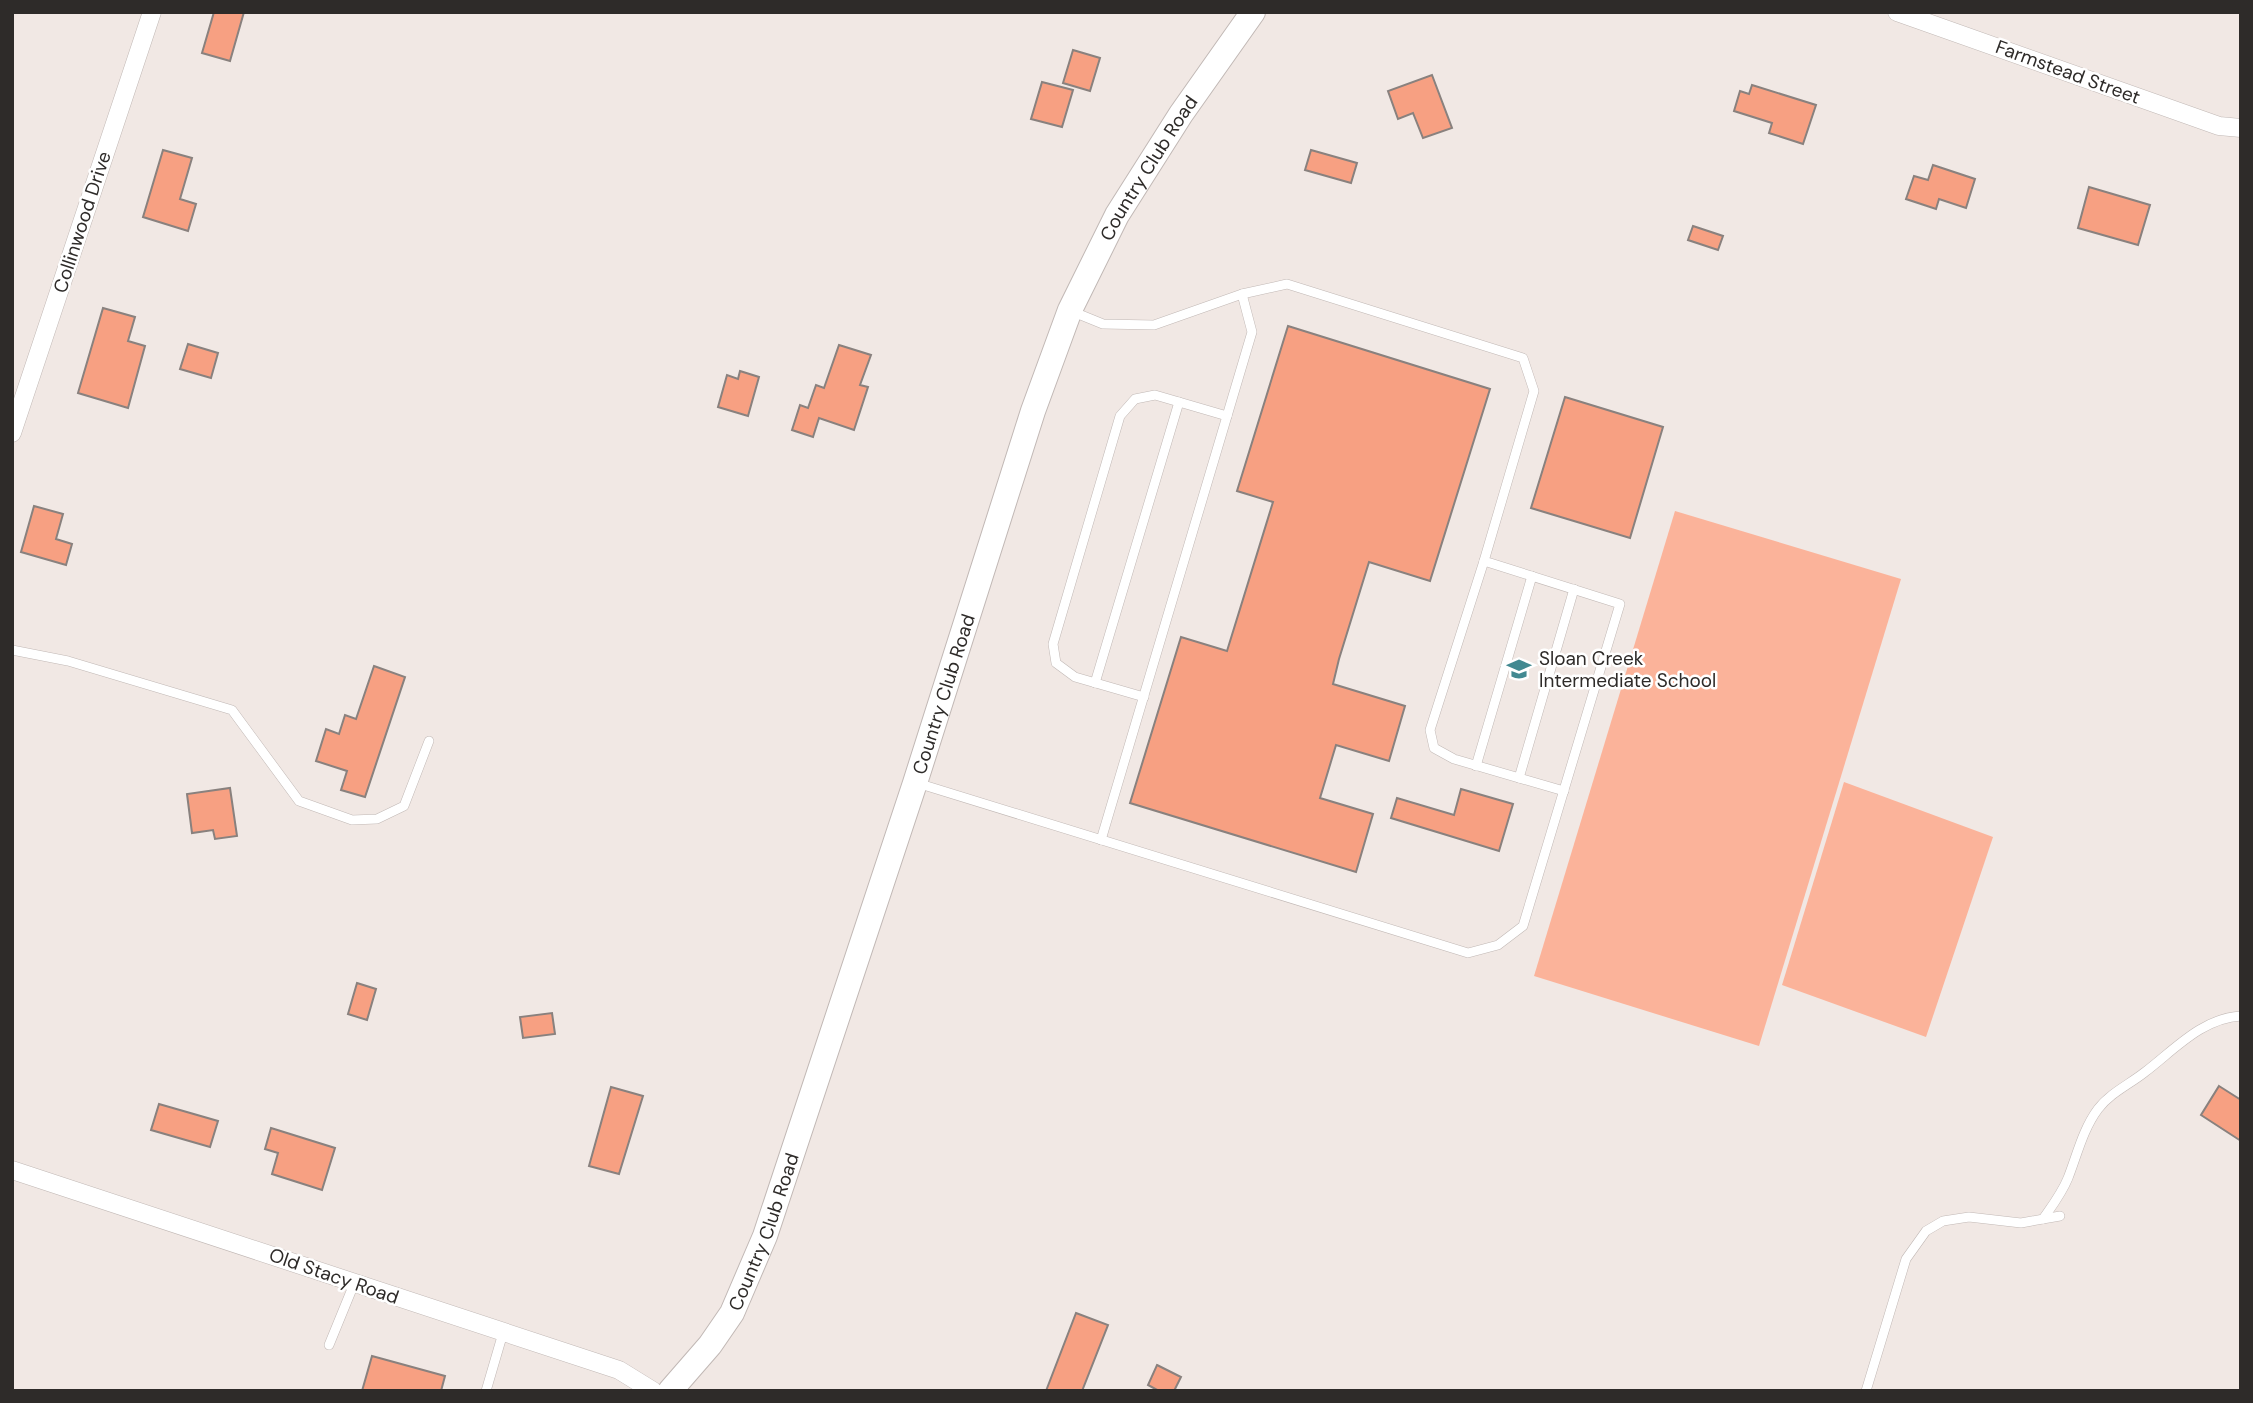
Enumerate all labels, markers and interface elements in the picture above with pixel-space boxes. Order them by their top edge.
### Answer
street label: Farmstead Street [1992,34,2144,110]
street label: Country Club Road [1094,90,1203,245]
street label: Collinwood Drive [47,148,117,296]
street label: Country Club Road [906,611,980,777]
place label: Sloan Creek Intermediate School [1539,646,1716,693]
school or university icon: Sloan Creek Intermediate School [1505,655,1533,683]
street label: Country Club Road [722,1150,804,1314]
street label: Old Stacy Road [266,1242,402,1310]

